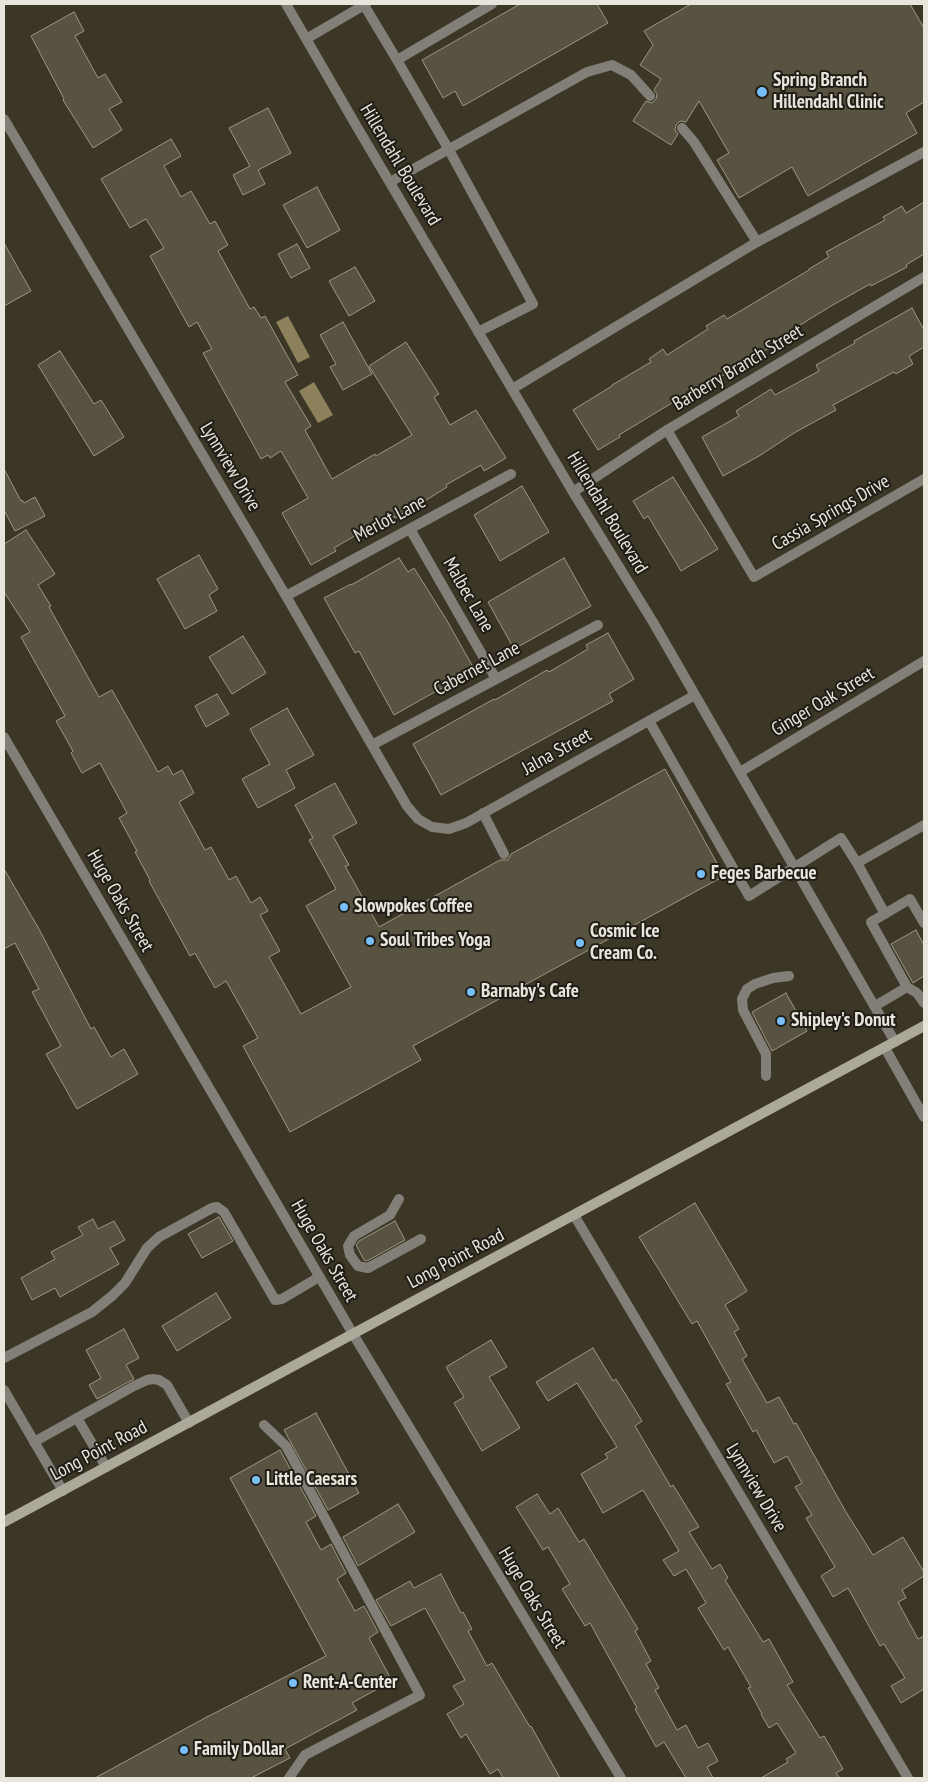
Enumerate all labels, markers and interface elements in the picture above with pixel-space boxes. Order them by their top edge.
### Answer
place label: Spring Branch Hillendahl Clinic [773,70,884,114]
marker: Spring Branch Hillendahl Clinic [755,85,769,99]
street label: Hillendahl Boulevard [355,100,445,230]
street label: Barberry Branch Street [669,320,807,416]
street label: Lynnview Drive [195,419,265,515]
street label: Hillendahl Boulevard [562,448,652,578]
street label: Cassia Springs Drive [768,470,894,556]
street label: Merlot Lane [350,491,430,547]
street label: Malbec Lane [438,554,498,636]
street label: Cabernet Lane [430,637,524,701]
street label: Ginger Oak Street [767,662,879,742]
street label: Jalna Street [518,724,596,780]
street label: Huge Oaks Street [82,846,158,956]
place label: Feges Barbecue [711,863,817,885]
marker: Feges Barbecue [695,868,707,880]
place label: Slowpokes Coffee [354,896,473,918]
marker: Slowpokes Coffee [338,901,350,913]
place label: Cosmic Ice Cream Co. [590,921,660,965]
place label: Soul Tribes Yoga [380,930,490,952]
marker: Soul Tribes Yoga [364,935,376,947]
marker: Cosmic Ice Cream Co. [574,937,586,949]
place label: Barnaby's Cafe [481,981,579,1003]
marker: Barnaby's Cafe [465,986,477,998]
place label: Shipley's Donut [791,1010,895,1032]
marker: Shipley's Donut [775,1015,787,1027]
street label: Huge Oaks Street [286,1196,362,1306]
street label: Long Point Road [404,1224,508,1294]
street label: Long Point Road [47,1416,151,1486]
street label: Lynnview Drive [721,1440,791,1536]
place label: Little Caesars [266,1469,357,1491]
marker: Little Caesars [250,1474,262,1486]
street label: Huge Oaks Street [493,1543,571,1653]
place label: Rent-A-Center [303,1672,398,1694]
marker: Rent-A-Center [287,1677,299,1689]
place label: Family Dollar [194,1739,284,1761]
marker: Family Dollar [178,1744,190,1756]

